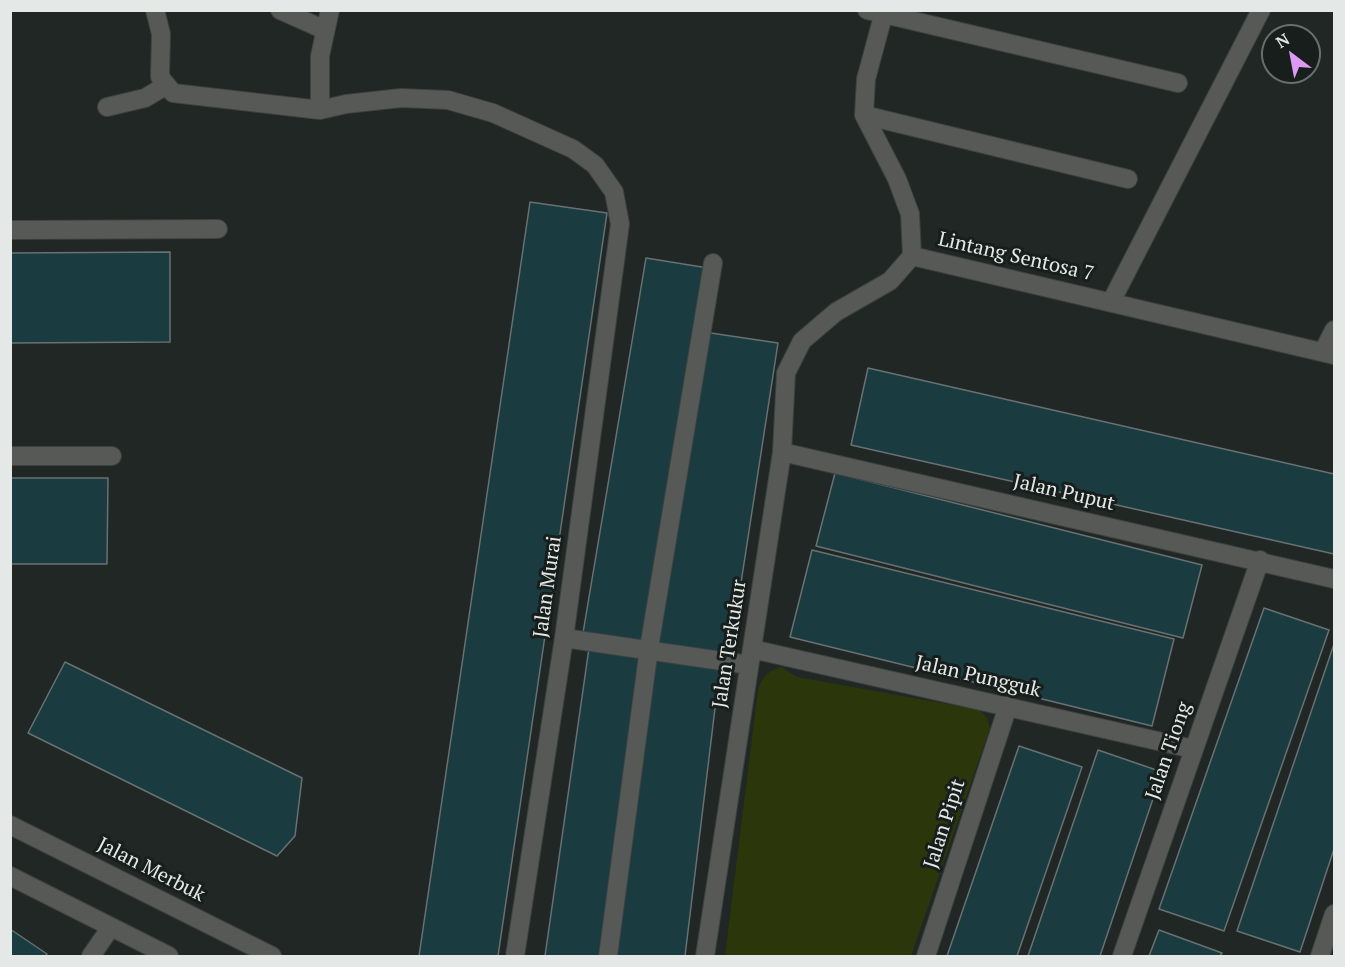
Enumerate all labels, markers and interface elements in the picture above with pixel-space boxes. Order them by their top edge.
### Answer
north arrow [1261,24,1321,84]
text: N [1272,28,1293,53]
street label: Lintang Sentosa 7 [936,227,1096,287]
street label: Jalan Puput [1011,470,1117,516]
street label: Jalan Murai [529,535,567,639]
street label: Jalan Terkukur [708,578,752,710]
street label: Jalan Pungguk [913,651,1043,703]
street label: Jalan Tiong [1141,699,1197,803]
street label: Jalan Pipit [919,776,971,872]
street label: Jalan Merbuk [93,833,209,907]

